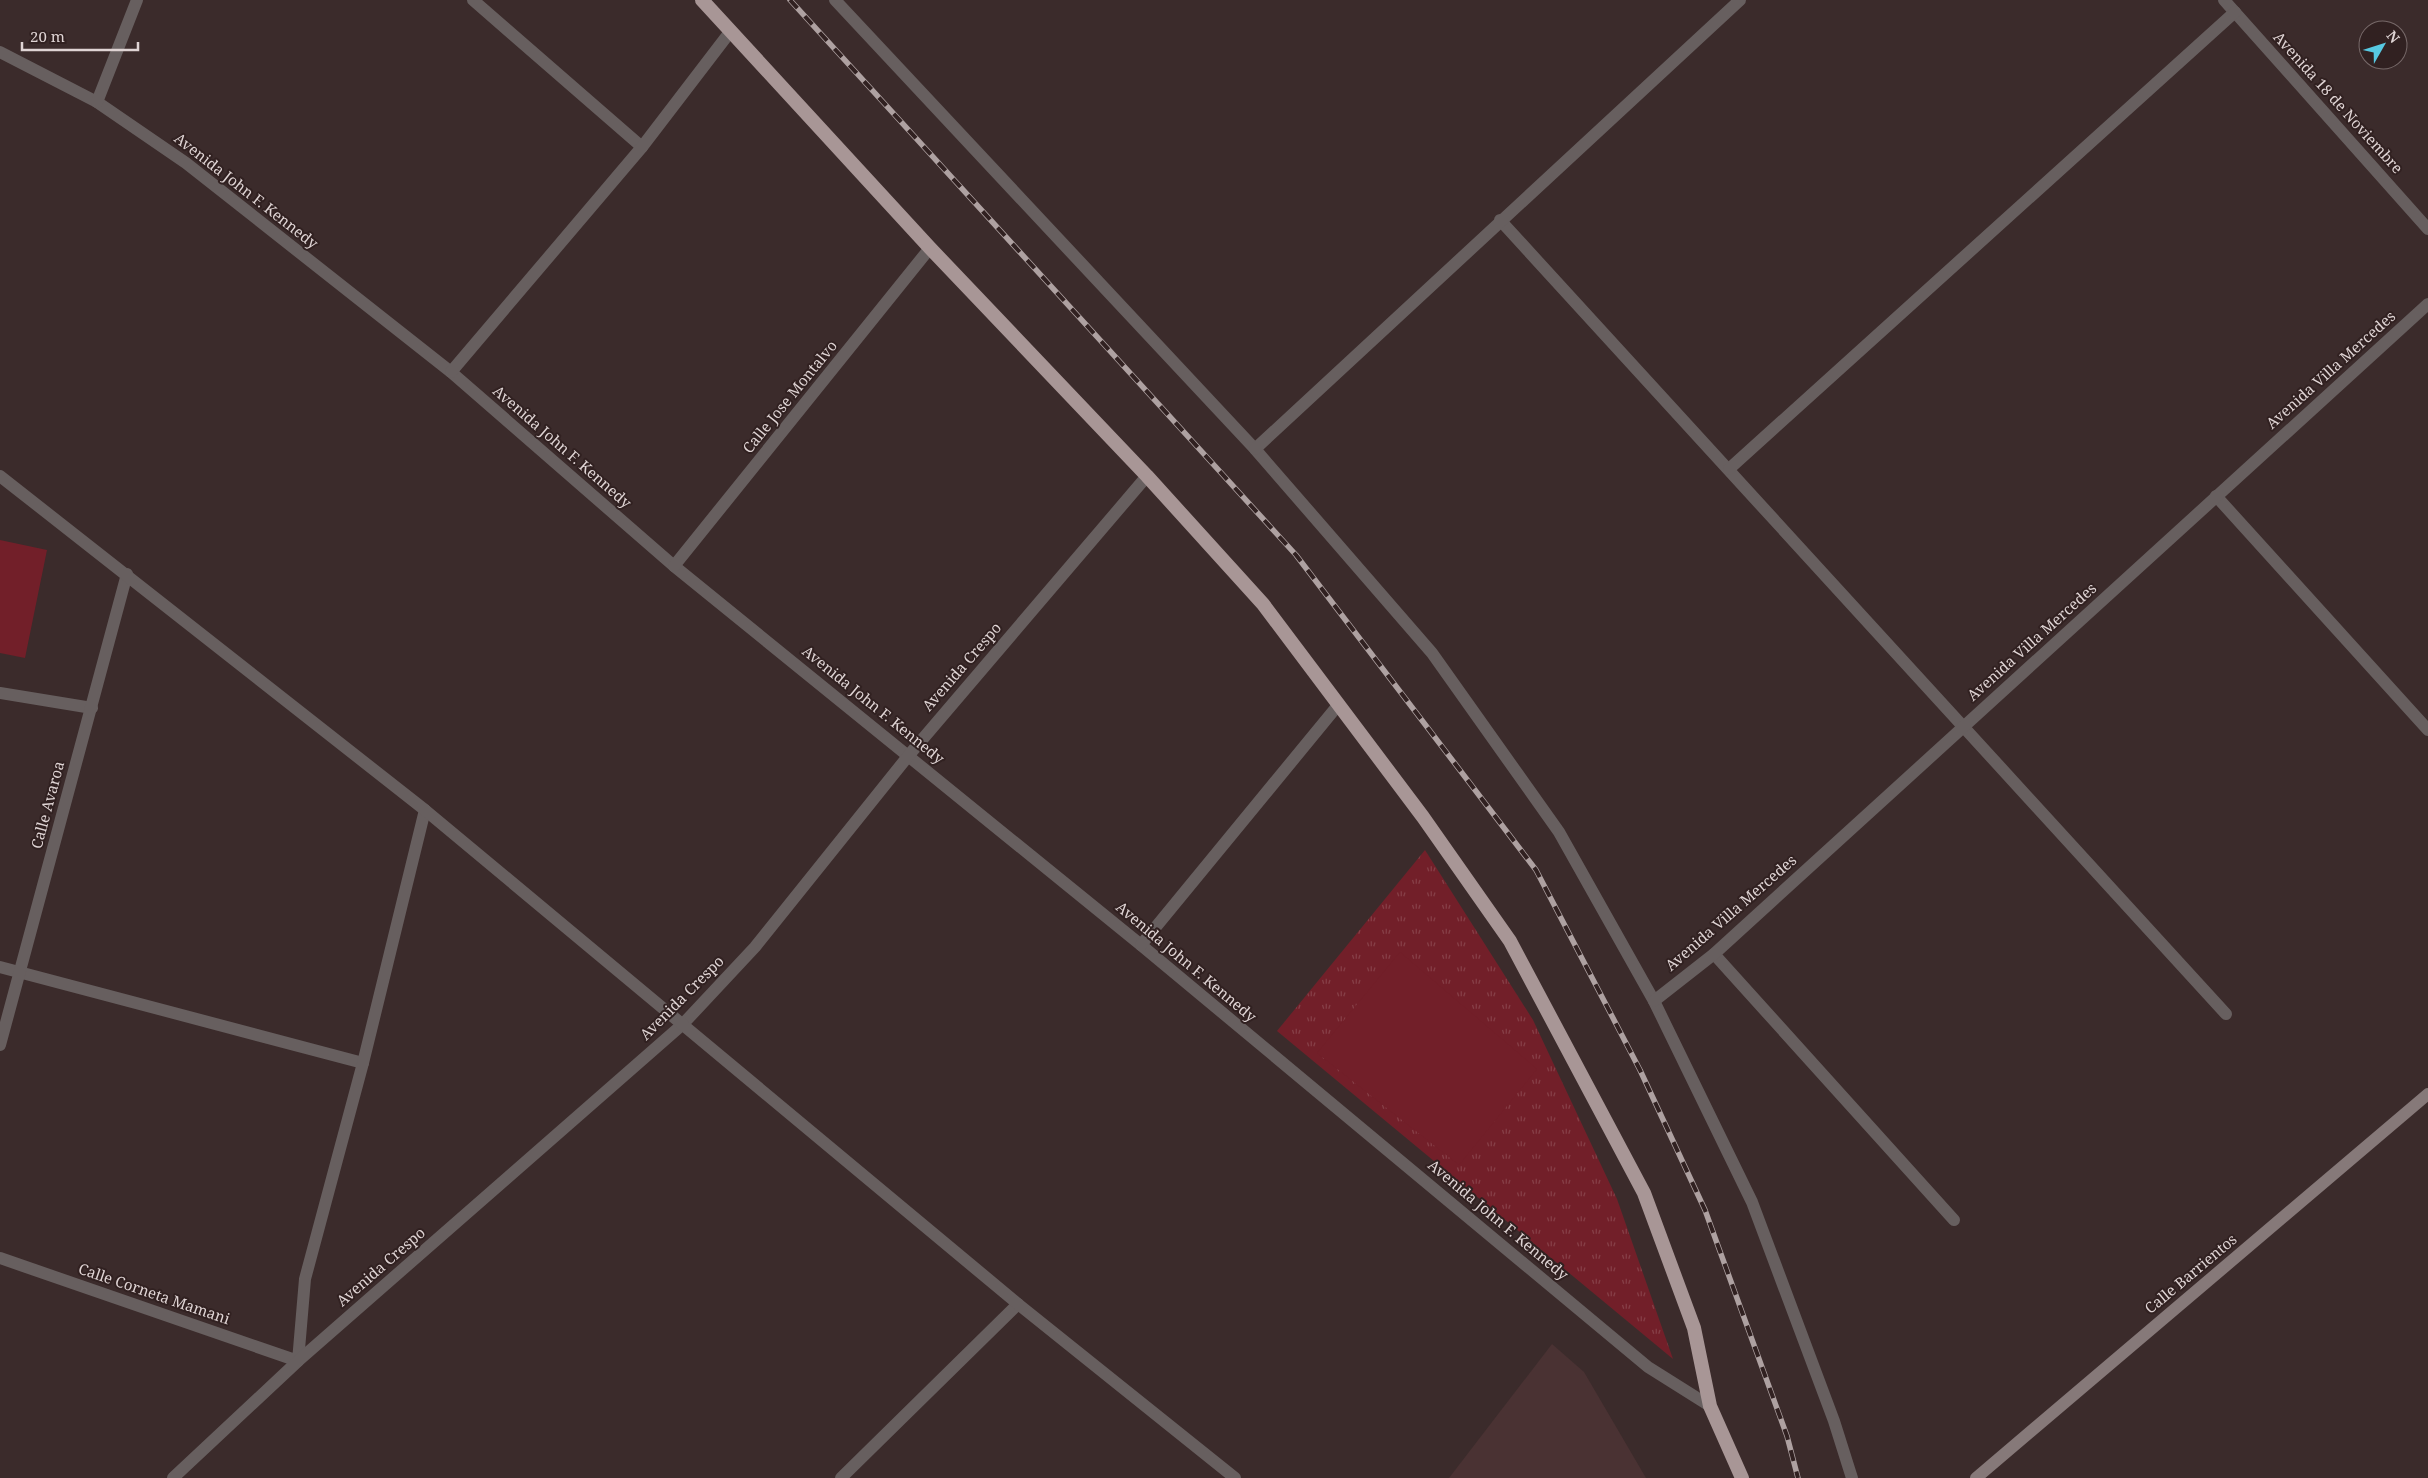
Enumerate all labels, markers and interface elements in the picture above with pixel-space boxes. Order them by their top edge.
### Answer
scale bar [22,20,139,52]
north arrow [2358,20,2408,70]
text: 20 m [30,26,65,46]
street label: Avenida 18 de Noviembre [2270,28,2406,178]
street label: Avenida John F. Kennedy [171,128,323,253]
street label: Avenida Villa Mercedes [2261,306,2399,433]
street label: Calle Jose Montalvo [737,336,841,457]
street label: Avenida John F. Kennedy [489,380,637,512]
street label: Avenida Villa Mercedes [1962,578,2100,705]
street label: Avenida Crespo [917,618,1005,715]
street label: Avenida John F. Kennedy [798,641,949,768]
street label: Calle Avaroa [26,759,68,851]
street label: Avenida Villa Mercedes [1661,850,1800,975]
street label: Avenida John F. Kennedy [1112,897,1261,1026]
street label: Avenida Crespo [635,951,728,1044]
street label: Avenida John F. Kennedy [1424,1155,1573,1284]
street label: Avenida Crespo [332,1222,429,1310]
street label: Calle Barrientos [2140,1229,2241,1318]
street label: Calle Corneta Mamani [76,1258,233,1328]

